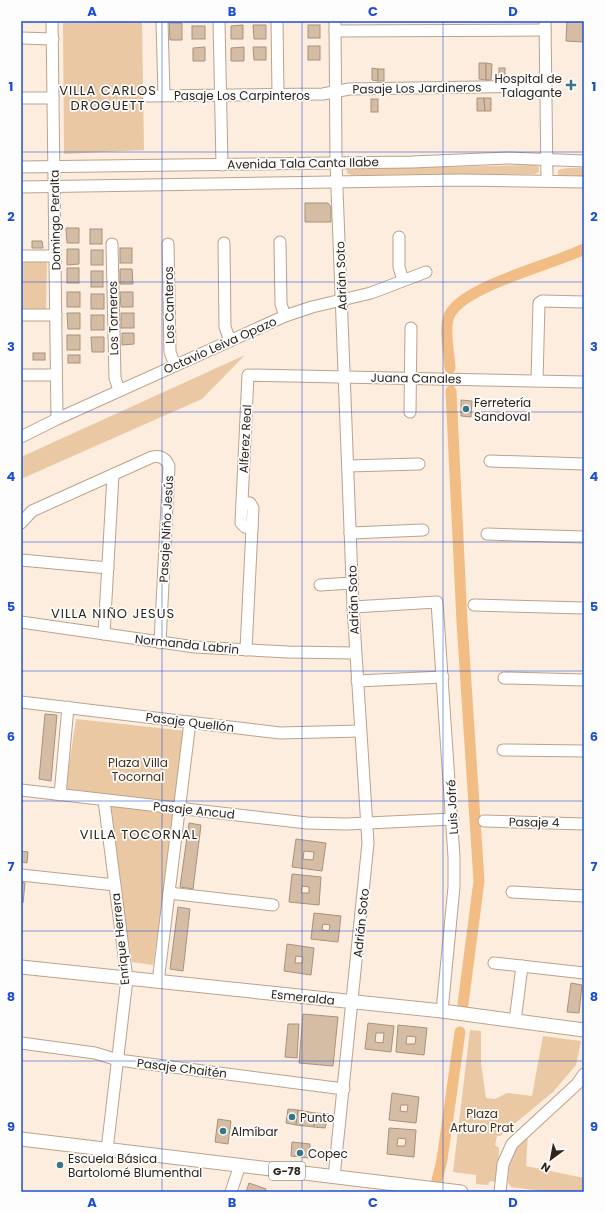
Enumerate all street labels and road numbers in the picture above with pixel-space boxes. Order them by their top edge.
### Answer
street label: Pasaje Los Jardineros [352,78,482,98]
street label: Pasaje Los Carpinteros [174,87,310,104]
street label: Avenida Tala Canta Ilabe [227,153,379,173]
street label: Domingo Peralta [46,170,64,270]
street label: Adrián Soto [331,241,351,311]
street label: Los Canteros [160,266,178,344]
street label: Los Torneros [104,281,122,355]
street label: Octavio Leiva Opazo [161,312,280,378]
street label: Juana Canales [370,369,462,387]
street label: Alferez Real [235,404,255,474]
street label: Pasaje Niño Jesús [155,475,177,583]
street label: Adrián Soto [343,565,363,635]
street label: Normanda Labrin [134,630,240,658]
street label: Pasaje Quellón [145,708,235,736]
street label: Luis Jofré [442,779,462,835]
street label: Pasaje Ancud [152,797,236,823]
street label: Pasaje 4 [509,813,560,831]
street label: Adrián Soto [349,887,373,958]
street label: Enrique Herrera [107,892,133,986]
street label: Esmeralda [270,985,336,1009]
street label: Pasaje Chaitén [136,1054,228,1082]
road number: G-78 [269,1162,305,1180]

